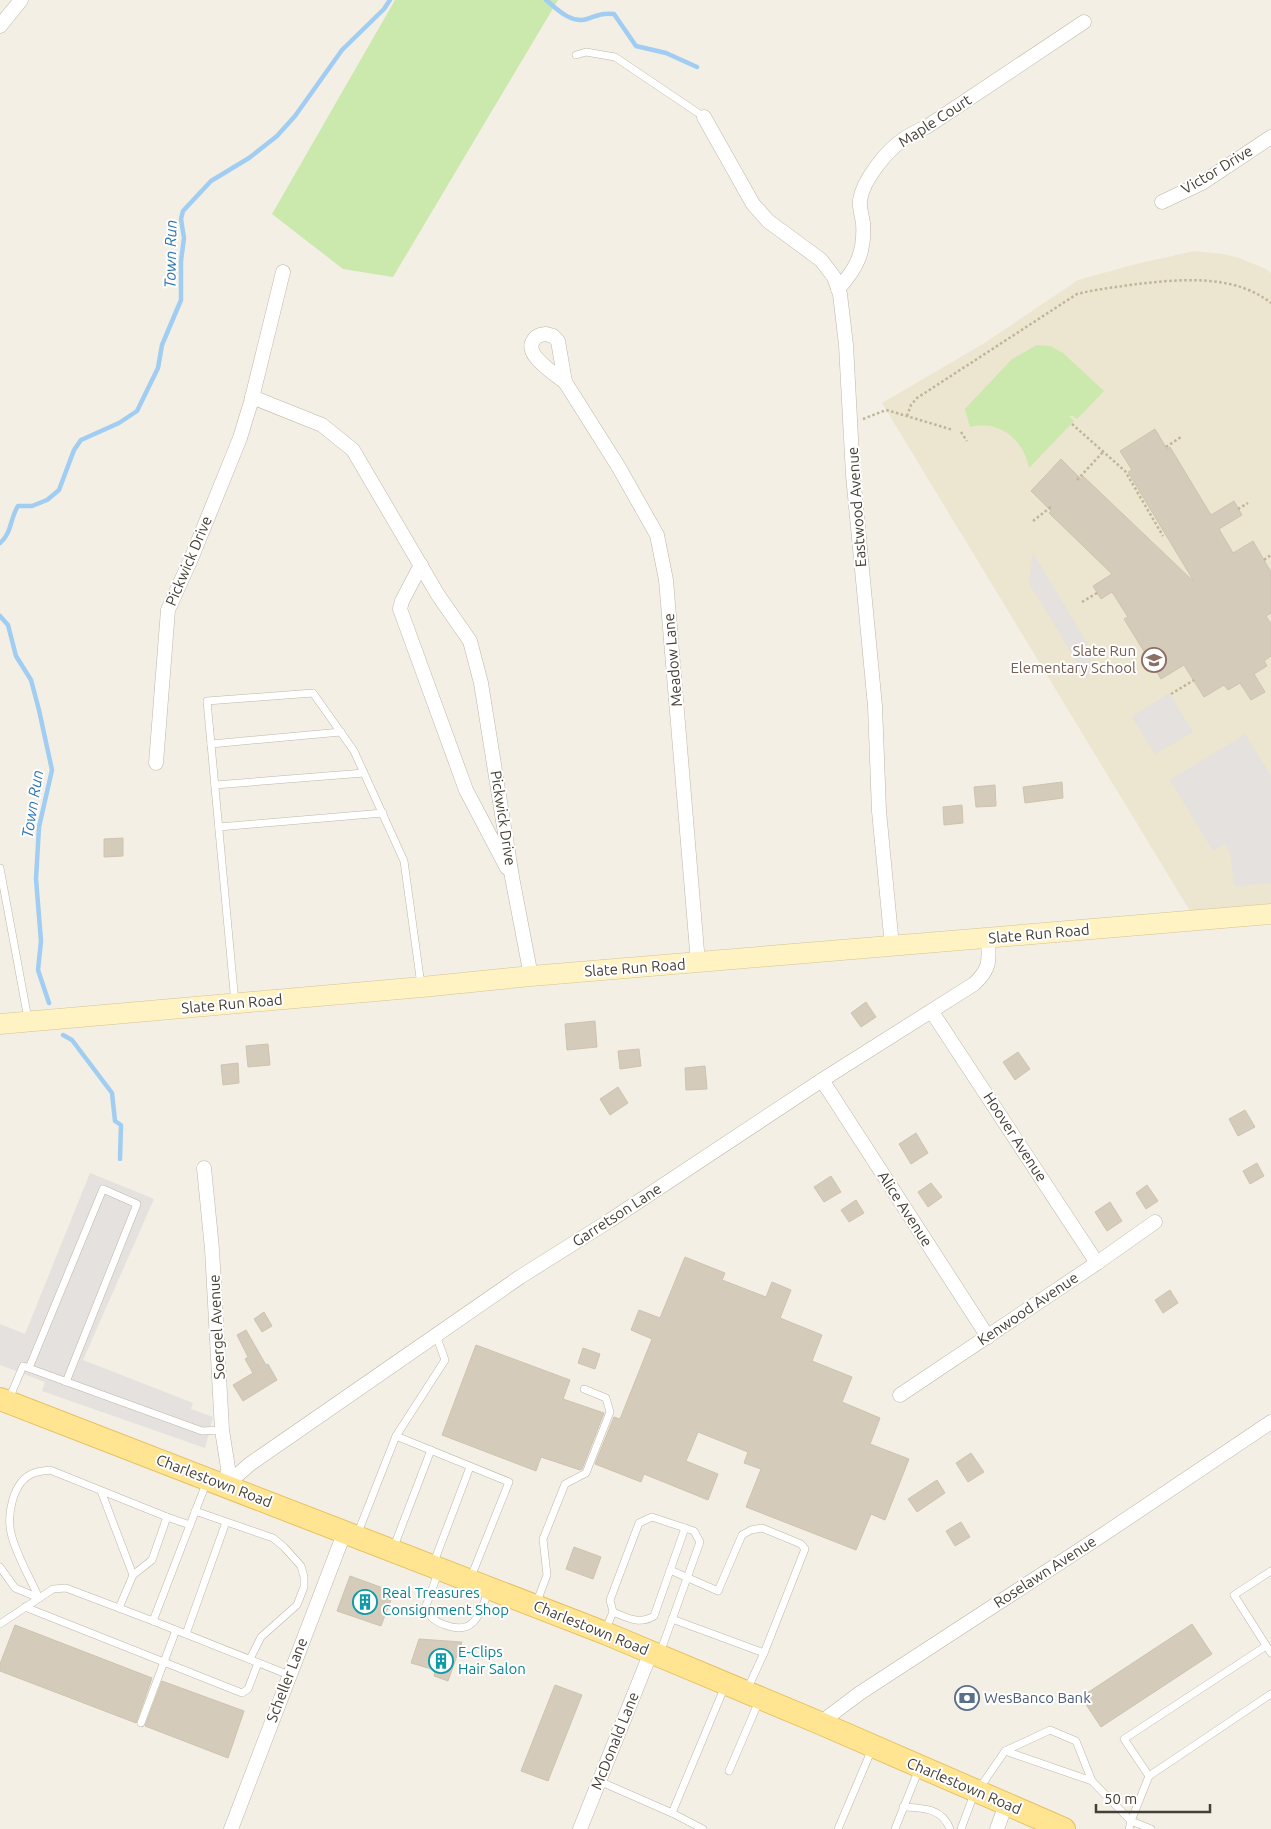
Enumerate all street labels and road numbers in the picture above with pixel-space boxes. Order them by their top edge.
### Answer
street label: Maple Court [895,91,974,150]
street label: Victor Drive [1178,142,1255,197]
street label: Eastwood Avenue [844,446,869,568]
street label: Pickwick Drive [162,513,215,608]
street label: Meadow Lane [660,613,685,708]
street label: Pickwick Drive [488,769,519,867]
street label: Slate Run Road [988,921,1090,946]
street label: Slate Run Road [584,955,686,980]
street label: Slate Run Road [181,991,283,1016]
street label: Hoover Avenue [980,1089,1051,1185]
street label: Alice Avenue [875,1168,936,1250]
street label: Garretson Lane [569,1179,664,1250]
street label: Kenwood Avenue [974,1269,1081,1349]
street label: Soergel Avenue [205,1274,228,1380]
street label: Charlestown Road [154,1451,275,1510]
street label: Roselawn Avenue [990,1532,1099,1611]
street label: Charlestown Road [531,1597,651,1658]
street label: Scheller Lane [263,1635,310,1724]
street label: McDonald Lane [587,1689,642,1792]
street label: Charlestown Road [904,1754,1024,1817]

